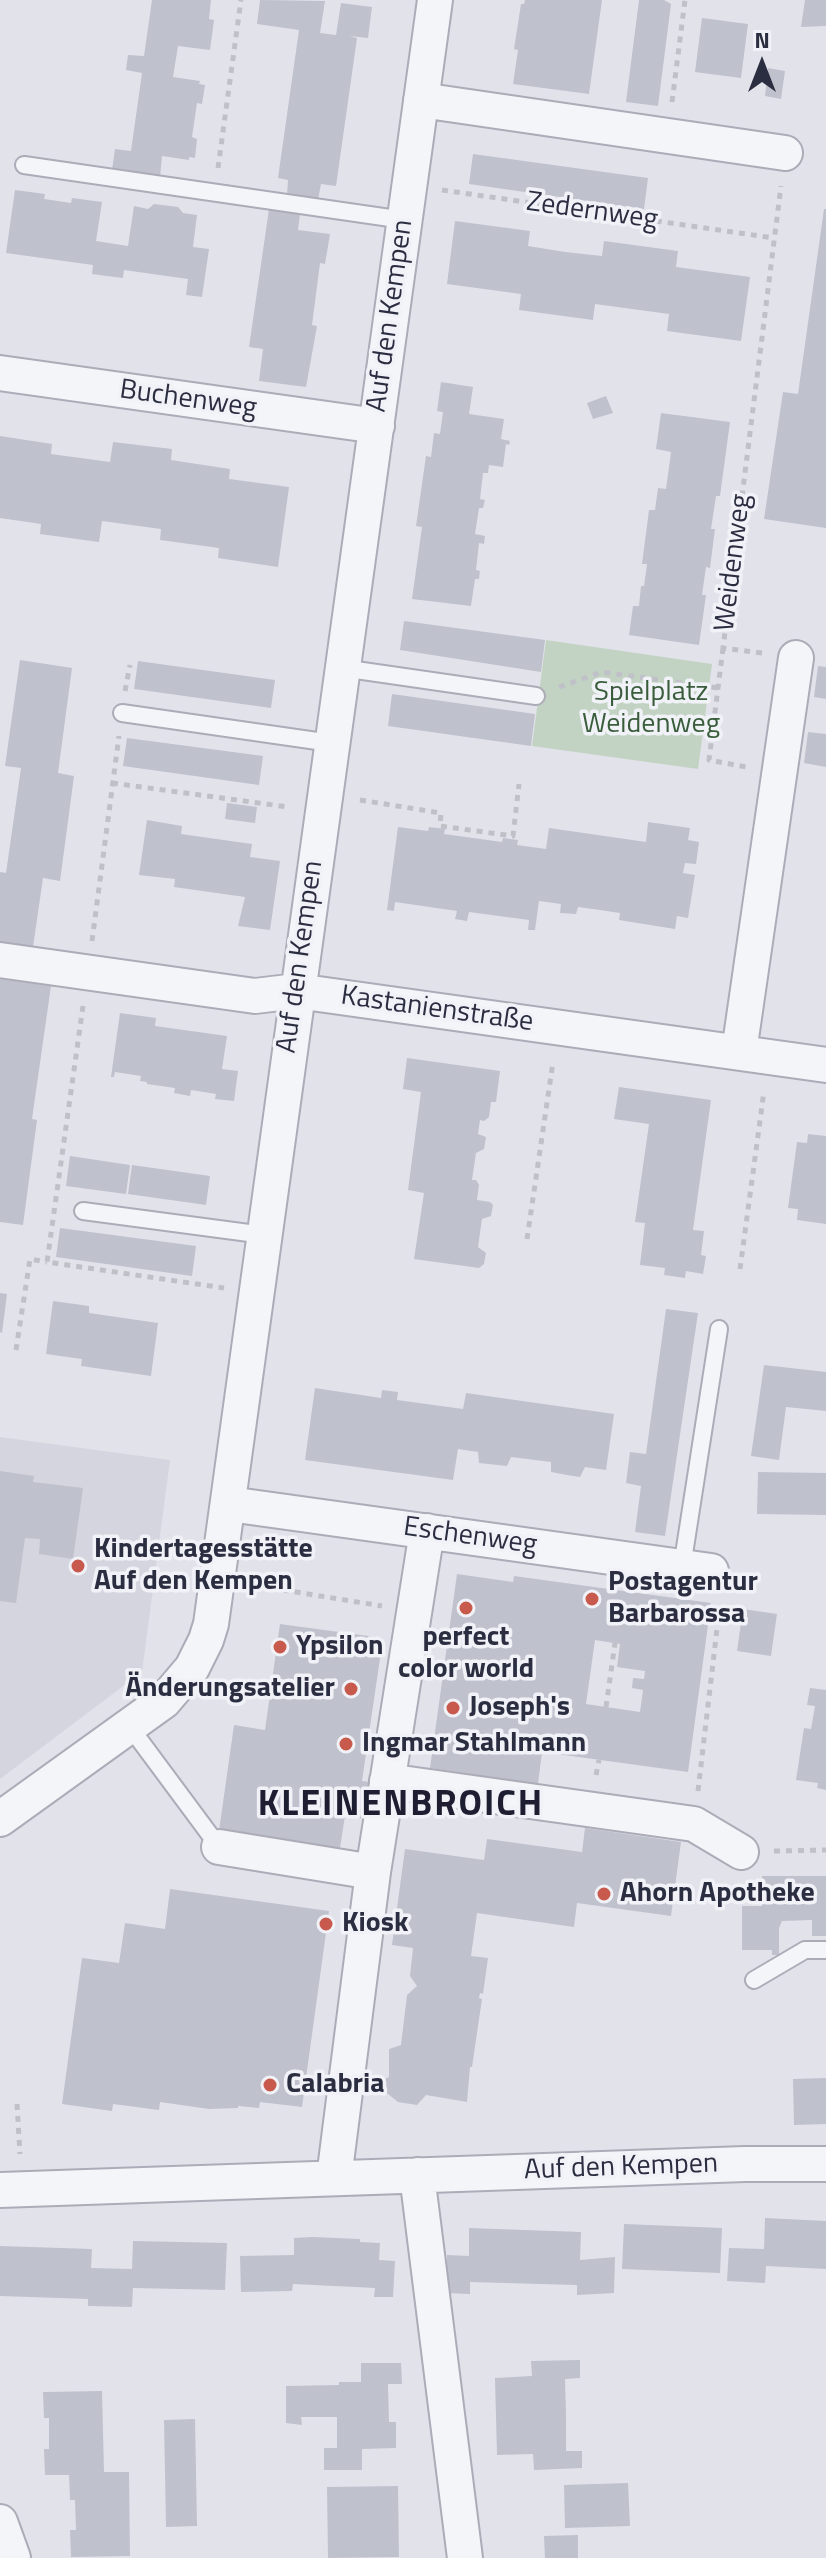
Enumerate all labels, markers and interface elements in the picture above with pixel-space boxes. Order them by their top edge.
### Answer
text: N [754,23,770,57]
north arrow [722,24,802,104]
street label: Zedernweg [524,186,660,238]
street label: Auf den Kempen [361,218,421,414]
street label: Buchenweg [117,374,259,426]
street label: Weidenweg [709,492,759,634]
park label: Spielplatz Weidenweg [582,676,720,742]
street label: Auf den Kempen [271,859,331,1055]
street label: Kastanienstraße [339,980,535,1040]
street label: Eschenweg [401,1511,539,1563]
place label: Kindertagesstätte Auf den Kempen [94,1533,313,1599]
marker: Kindertagesstätte Auf den Kempen [69,1557,87,1575]
place label: Postagentur Barbarossa [608,1566,758,1632]
marker: Postagentur Barbarossa [583,1590,601,1608]
marker: perfect color world [457,1599,475,1617]
place label: perfect color world [398,1621,534,1687]
place label: Ypsilon [296,1630,384,1664]
marker: Ypsilon [271,1638,289,1656]
place label: Änderungsatelier [125,1672,335,1706]
marker: Änderungsatelier [342,1680,360,1698]
place label: Joseph's [469,1691,570,1725]
marker: Joseph's [444,1699,462,1717]
place label: Ingmar Stahlmann [362,1727,586,1761]
marker: Ingmar Stahlmann [337,1735,355,1753]
district label: KLEINENBROICH [258,1784,544,1828]
place label: Ahorn Apotheke [620,1877,815,1911]
marker: Ahorn Apotheke [595,1885,613,1903]
place label: Kiosk [342,1907,408,1941]
marker: Kiosk [317,1915,335,1933]
place label: Calabria [286,2068,385,2102]
marker: Calabria [261,2076,279,2094]
street label: Auf den Kempen [523,2148,719,2188]

